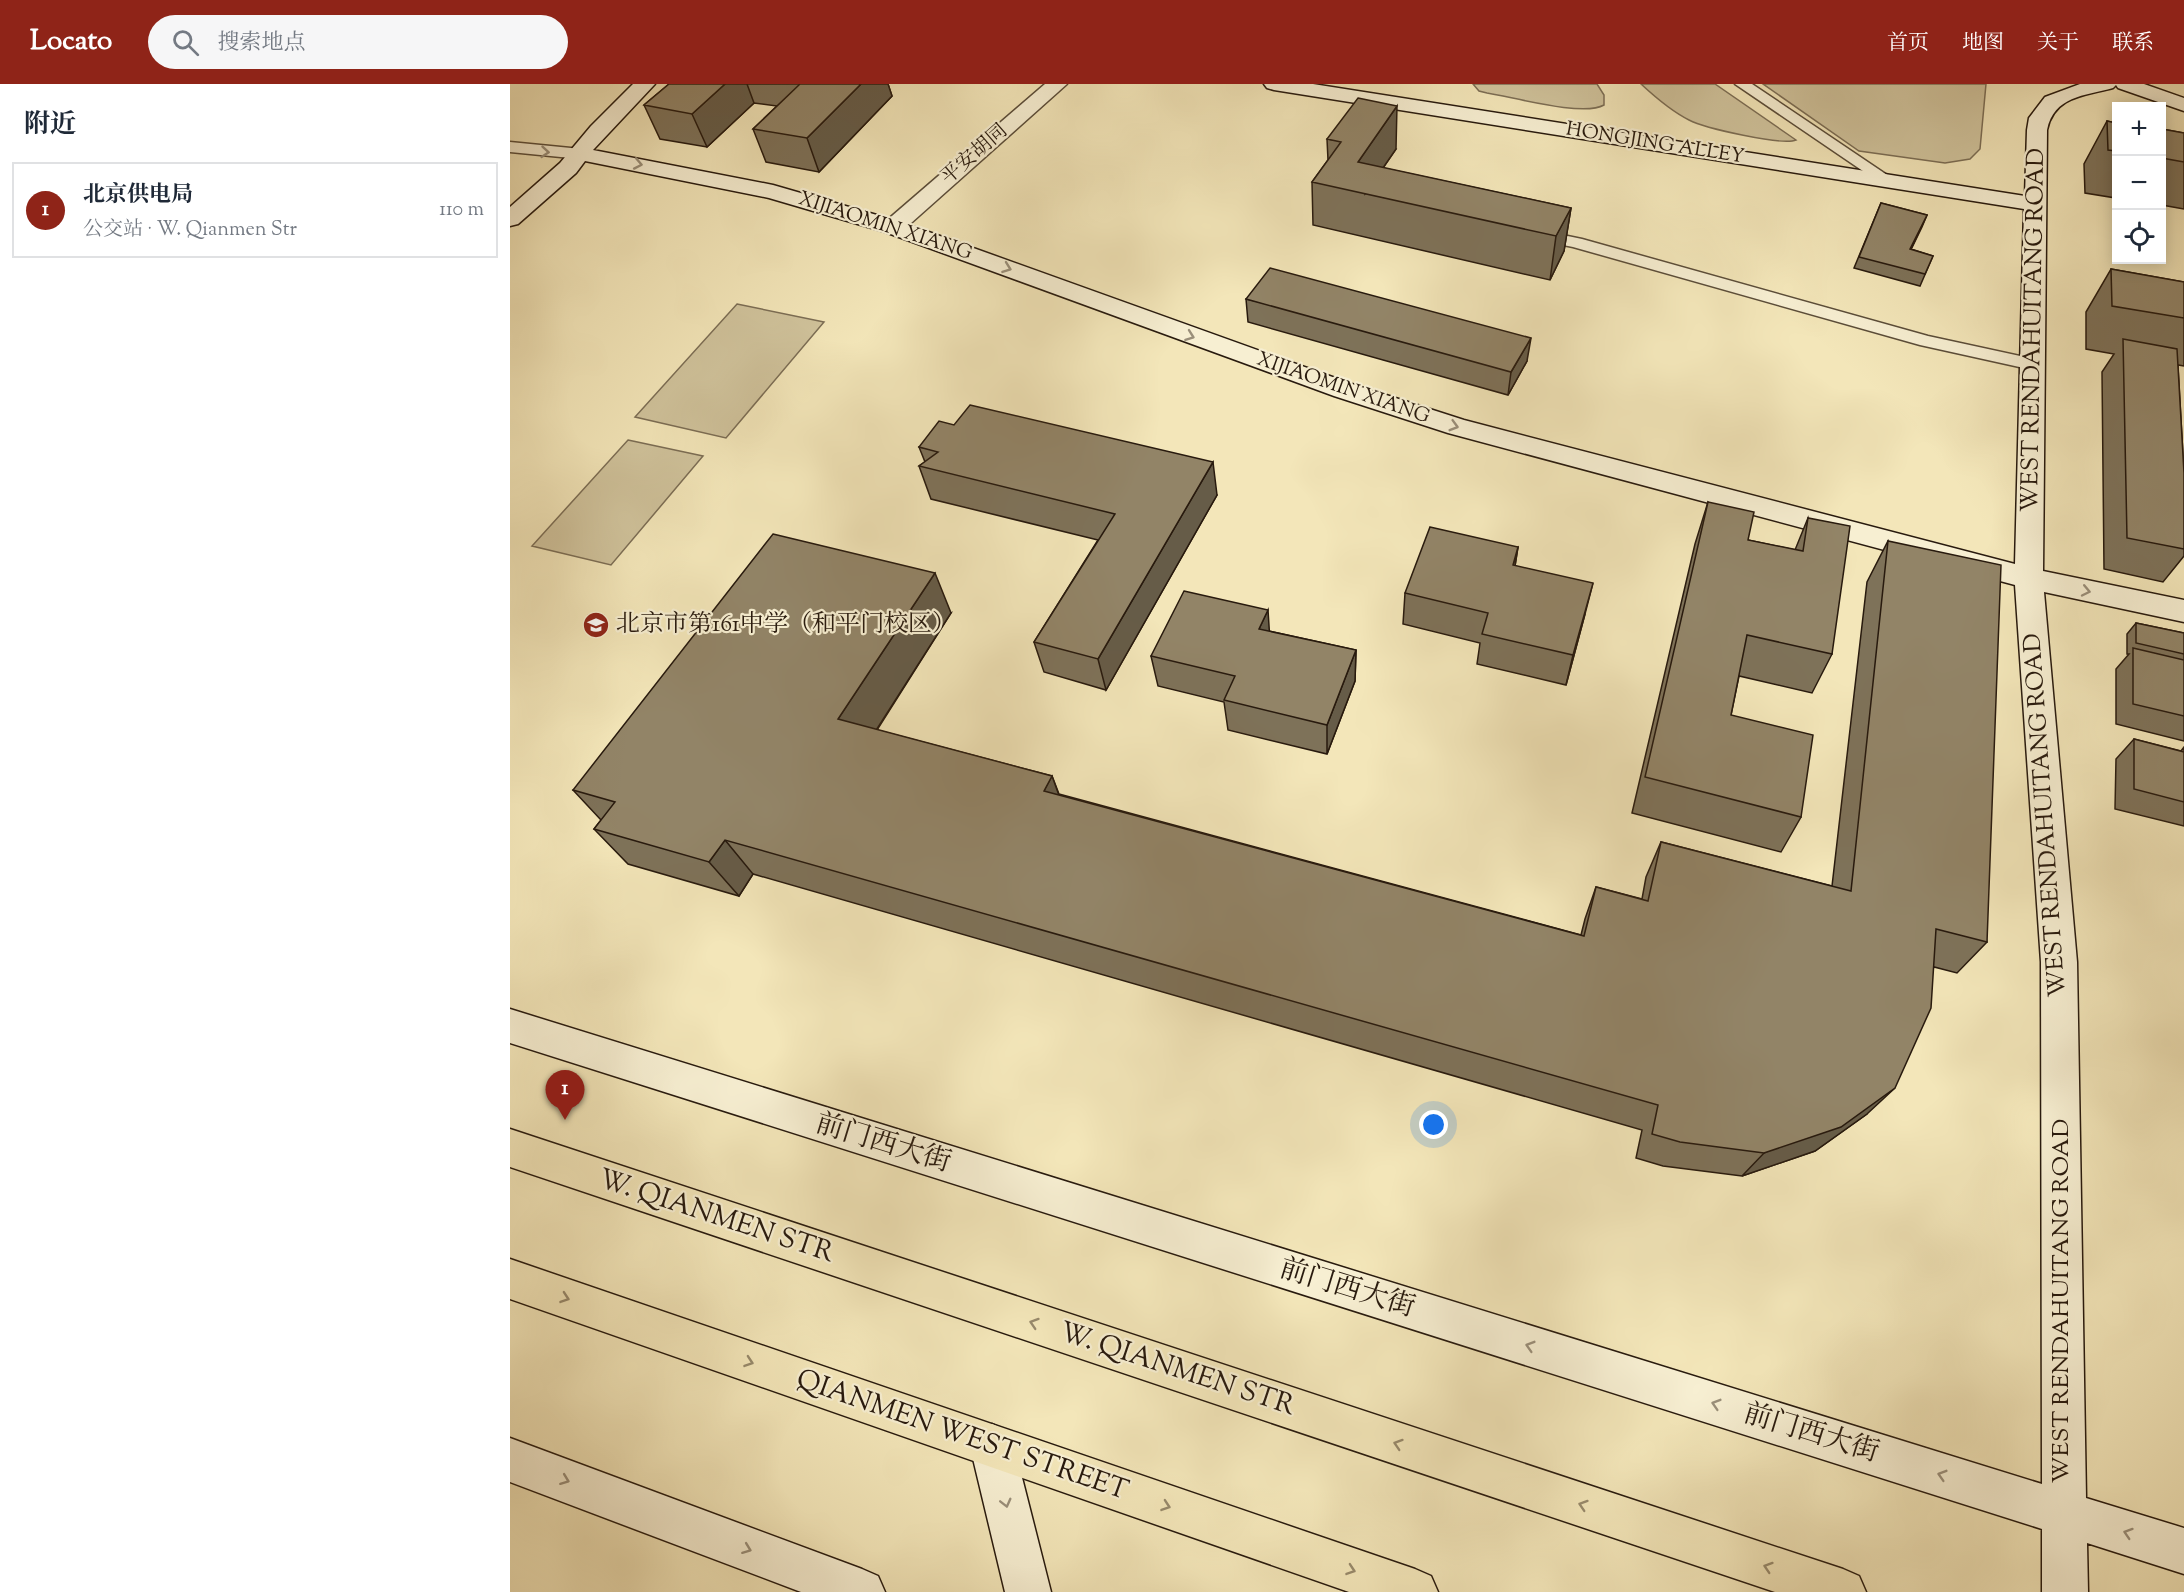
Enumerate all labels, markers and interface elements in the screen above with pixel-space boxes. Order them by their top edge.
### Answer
search box [148,15,568,69]
text: Locato [30,22,112,62]
icon: search [169,26,202,59]
text: 搜索地点 [217,28,305,60]
text: 首页 [1887,29,1929,59]
text: 地图 [1962,29,2004,59]
text: 关于 [2037,29,2079,59]
text: 联系 [2112,29,2154,59]
map controls [2112,102,2166,264]
button: + [2112,102,2166,156]
text: 附近 [24,107,76,144]
street label: HONGJING ALLEY [1564,116,1746,172]
street label: 平安胡同 [935,118,1015,192]
one-way arrow [541,145,550,158]
street label: WEST RENDAHUITANG ROAD [2014,147,2054,513]
button: − [2112,156,2166,210]
one-way arrow [633,157,643,170]
text: 北京供电局 [83,180,193,212]
street label: XIJIAOMIN XIANG [794,185,976,269]
text: 1 [42,196,49,225]
text: 110 m [439,196,484,225]
button: locate [2112,210,2166,264]
text: 公交站 · W. Qianmen Str [83,216,297,245]
one-way arrow [1001,261,1012,273]
one-way arrow [1184,328,1195,341]
street label: XIJIAOMIN XIANG [1253,346,1433,432]
one-way arrow [1448,419,1459,431]
one-way arrow [2081,584,2091,597]
place label: 北京市第161中学（和平门校区） [616,608,956,642]
school or university icon: 北京市第161中学（和平门校区） [581,610,611,640]
street label: WEST RENDAHUITANG ROAD [2016,632,2076,998]
pin: 1 [546,1070,584,1120]
street label: 前门西大街 [810,1104,956,1184]
your location [1419,1110,1448,1139]
street label: WEST RENDAHUITANG ROAD [2045,1119,2079,1483]
street label: W. QIANMEN STR [593,1160,839,1274]
street label: 前门西大街 [1274,1249,1420,1329]
one-way arrow [559,1291,570,1304]
street label: W. QIANMEN STR [1054,1313,1300,1427]
one-way arrow [1029,1317,1040,1330]
one-way arrow [1525,1341,1536,1353]
one-way arrow [743,1355,754,1368]
street label: QIANMEN WEST STREET [790,1360,1134,1512]
street label: 前门西大街 [1738,1394,1884,1474]
one-way arrow [1711,1399,1722,1411]
one-way arrow [1393,1439,1404,1451]
one-way arrow [1937,1469,1948,1482]
one-way arrow [559,1473,570,1486]
one-way arrow [999,1497,1011,1508]
one-way arrow [1160,1499,1171,1512]
one-way arrow [1578,1500,1589,1513]
one-way arrow [2123,1528,2134,1540]
one-way arrow [741,1542,752,1554]
one-way arrow [1345,1562,1355,1575]
one-way arrow [1763,1562,1774,1574]

